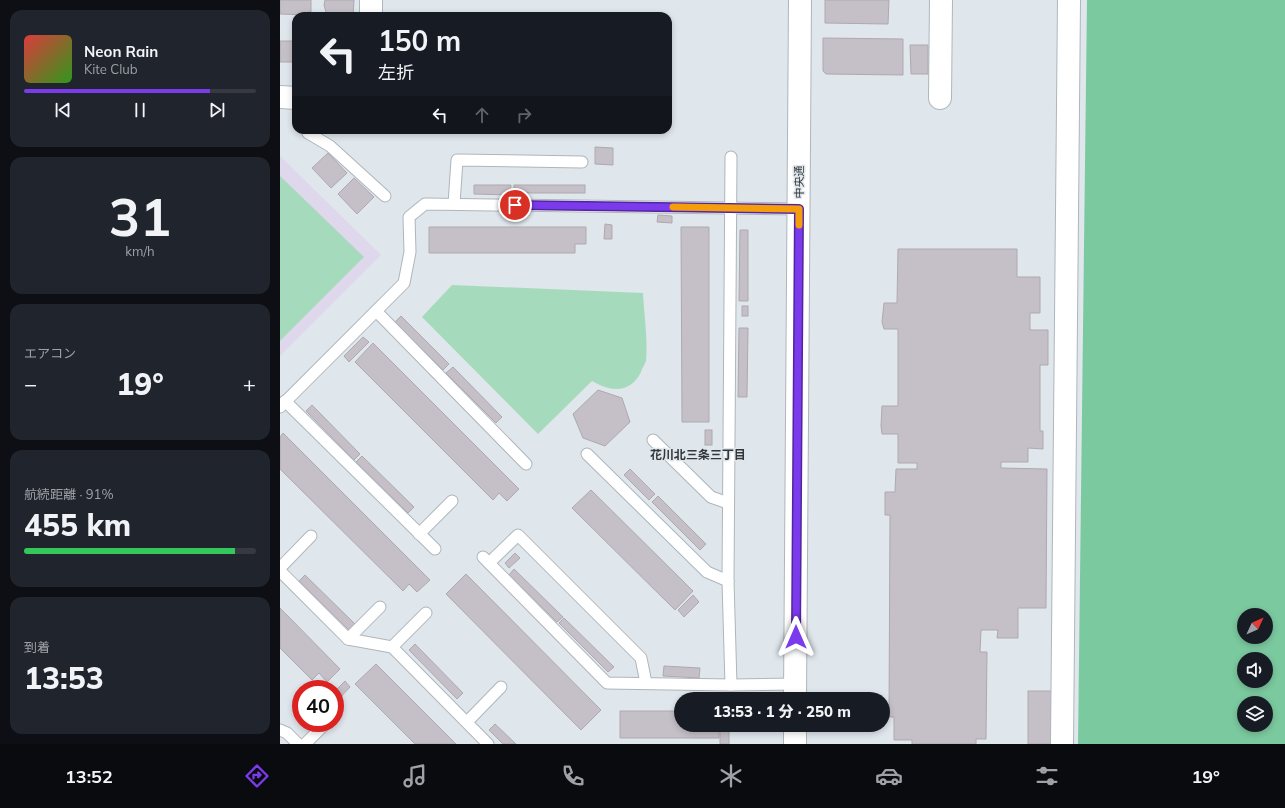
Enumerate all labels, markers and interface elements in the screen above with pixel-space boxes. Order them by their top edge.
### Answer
text: 150 m [378,23,461,58]
icon: left [312,28,364,80]
text: Neon Rain [84,42,158,61]
text: Kite Club [84,61,138,77]
text: 左折 [378,61,414,84]
icon: previous [52,99,74,121]
icon: pause [129,99,151,121]
icon: next [206,99,228,121]
icon: left [429,104,451,126]
icon: ahead [471,104,493,126]
icon: right [513,104,535,126]
street label: 中央通 [792,166,806,199]
text: 31 [109,184,171,249]
pin [498,188,532,222]
icon: arrive [504,194,526,216]
text: km/h [125,243,155,259]
text: エアコン [24,345,76,361]
text: 19° [116,365,164,403]
text: − [24,370,37,398]
text: + [243,370,256,398]
district label: 花川北三条三丁目 [650,447,746,462]
text: 航続距離 · 91% [24,486,114,502]
text: 455 km [24,506,131,544]
north arrow [1237,608,1273,644]
map controls [1237,608,1273,732]
position arrow [775,616,817,658]
text: 到着 [24,639,50,655]
button: sound [1237,652,1273,688]
text: 13:53 [24,659,104,697]
speed limit sign: 40 [292,680,344,732]
button: layers [1237,696,1273,732]
text: 13:53 · 1 分 · 250 m [713,702,851,721]
icon: directions [243,762,271,790]
icon: music [401,762,429,790]
icon: phone [559,762,587,790]
icon: climate [717,762,745,790]
icon: car [875,762,903,790]
icon: filters [1033,762,1061,790]
text: 13:52 [65,765,113,788]
text: 19° [1191,765,1220,788]

